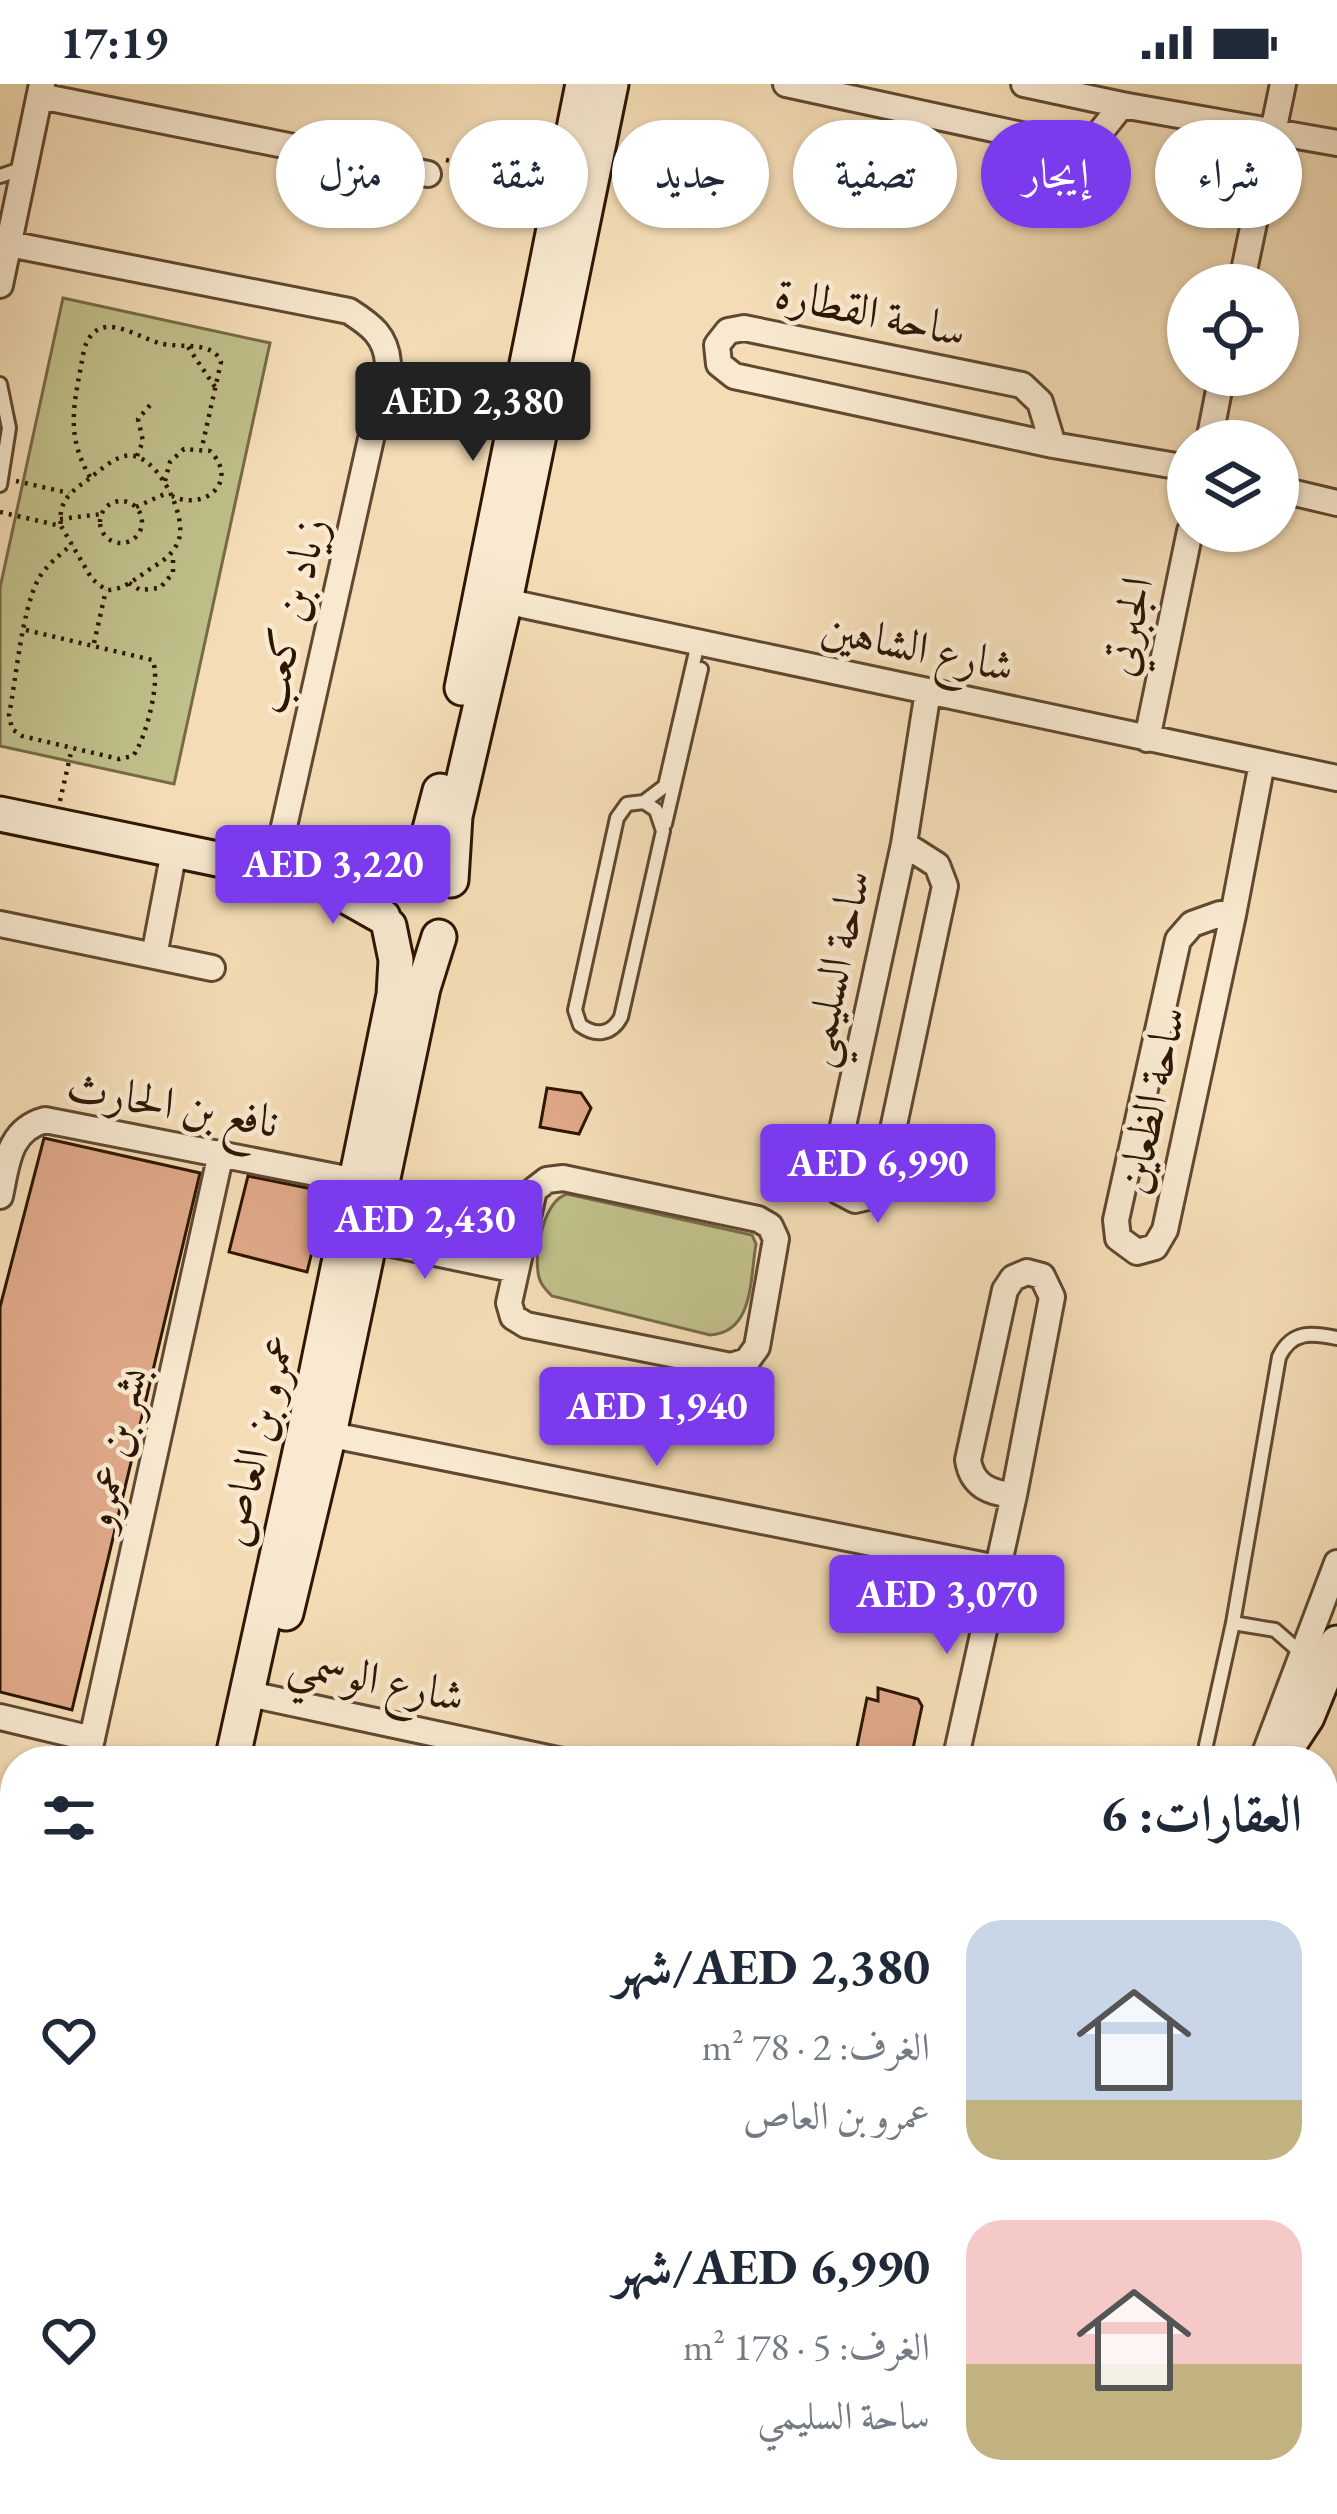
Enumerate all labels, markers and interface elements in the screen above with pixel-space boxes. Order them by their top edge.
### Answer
text: 17:19 [60,13,168,71]
chip: منزل [276,120,425,228]
chip: شقة [449,120,588,228]
chip: جديد [612,120,769,228]
chip: تصفية [793,120,957,228]
chip: إيجار [981,120,1131,228]
chip: شراء [1155,120,1302,228]
street label: ساحة القطارة [770,263,972,359]
map controls [1167,264,1299,552]
button: locate [1167,264,1299,396]
pin: AED 2,380 [336,362,610,464]
text: AED 2,380 [382,375,564,426]
button: layers [1167,420,1299,552]
street label: زياد بن كعب [238,511,340,719]
street label: الجبرتي [1088,571,1174,683]
street label: شارع الشاهين [815,597,1019,703]
pin: AED 3,220 [196,825,470,927]
text: AED 3,220 [242,838,424,889]
street label: ساحة السليمي [785,864,897,1074]
street label: ساحة الظعاين [1102,1001,1198,1199]
street label: نافع بن الحارث [60,1056,283,1162]
pin: AED 6,990 [741,1124,1015,1226]
text: AED 6,990 [787,1137,969,1188]
pin: AED 2,430 [288,1180,562,1282]
text: AED 2,430 [334,1193,516,1244]
street label: عمرو بن العاص [202,1328,308,1552]
street label: بشر بن عمرو [67,1361,160,1539]
pin: AED 1,940 [520,1367,794,1469]
text: AED 1,940 [566,1380,748,1431]
pin: AED 3,070 [810,1555,1084,1657]
text: AED 3,070 [856,1568,1038,1619]
street label: شارع الوسمي [281,1631,470,1739]
text: العقارات: 6 [1100,1780,1302,1846]
icon: filters [36,1785,102,1851]
text: AED 2,380/شهر [614,1933,930,1999]
icon: home [1062,1968,1206,2112]
icon: heart [36,2007,102,2073]
text: الغرف: 2 · 78 m² [702,2021,930,2072]
text: عمرو بن العاص [743,2090,930,2141]
text: AED 6,990/شهر [614,2233,930,2299]
icon: home [1062,2268,1206,2412]
icon: heart [36,2307,102,2373]
text: الغرف: 5 · 178 m² [683,2321,930,2372]
text: ساحة السليمي [757,2390,930,2441]

